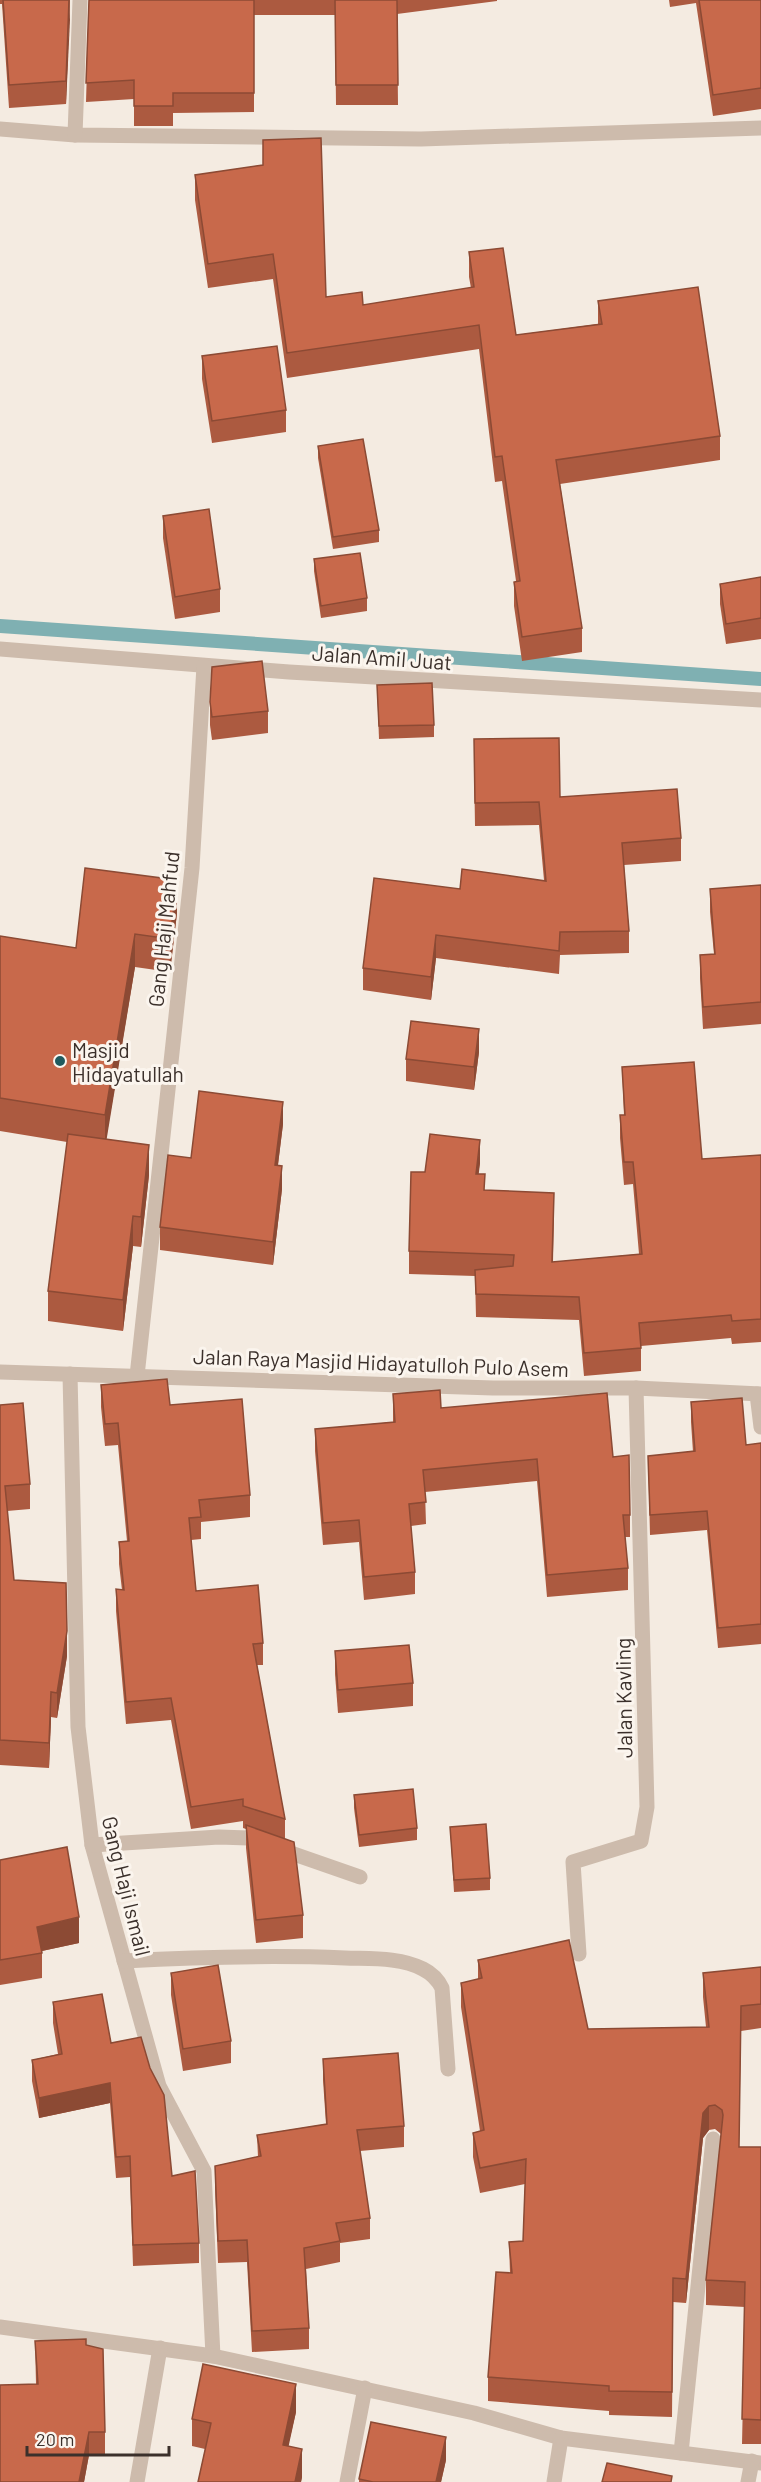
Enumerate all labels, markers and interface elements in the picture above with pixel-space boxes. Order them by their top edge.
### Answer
street label: Jalan Amil Juat [311,640,453,674]
street label: Gang Haji Mahfud [142,850,184,1008]
place label: Masjid Hidayatullah [72,1037,184,1086]
marker: Masjid Hidayatullah [53,1054,67,1068]
street label: Jalan Raya Masjid Hidayatulloh Pulo Asem [193,1343,569,1381]
street label: Jalan Kavling [609,1638,637,1758]
street label: Gang Haji Ismail [98,1814,156,1958]
scale bar [27,2419,170,2457]
text: 20 m [36,2428,74,2450]

